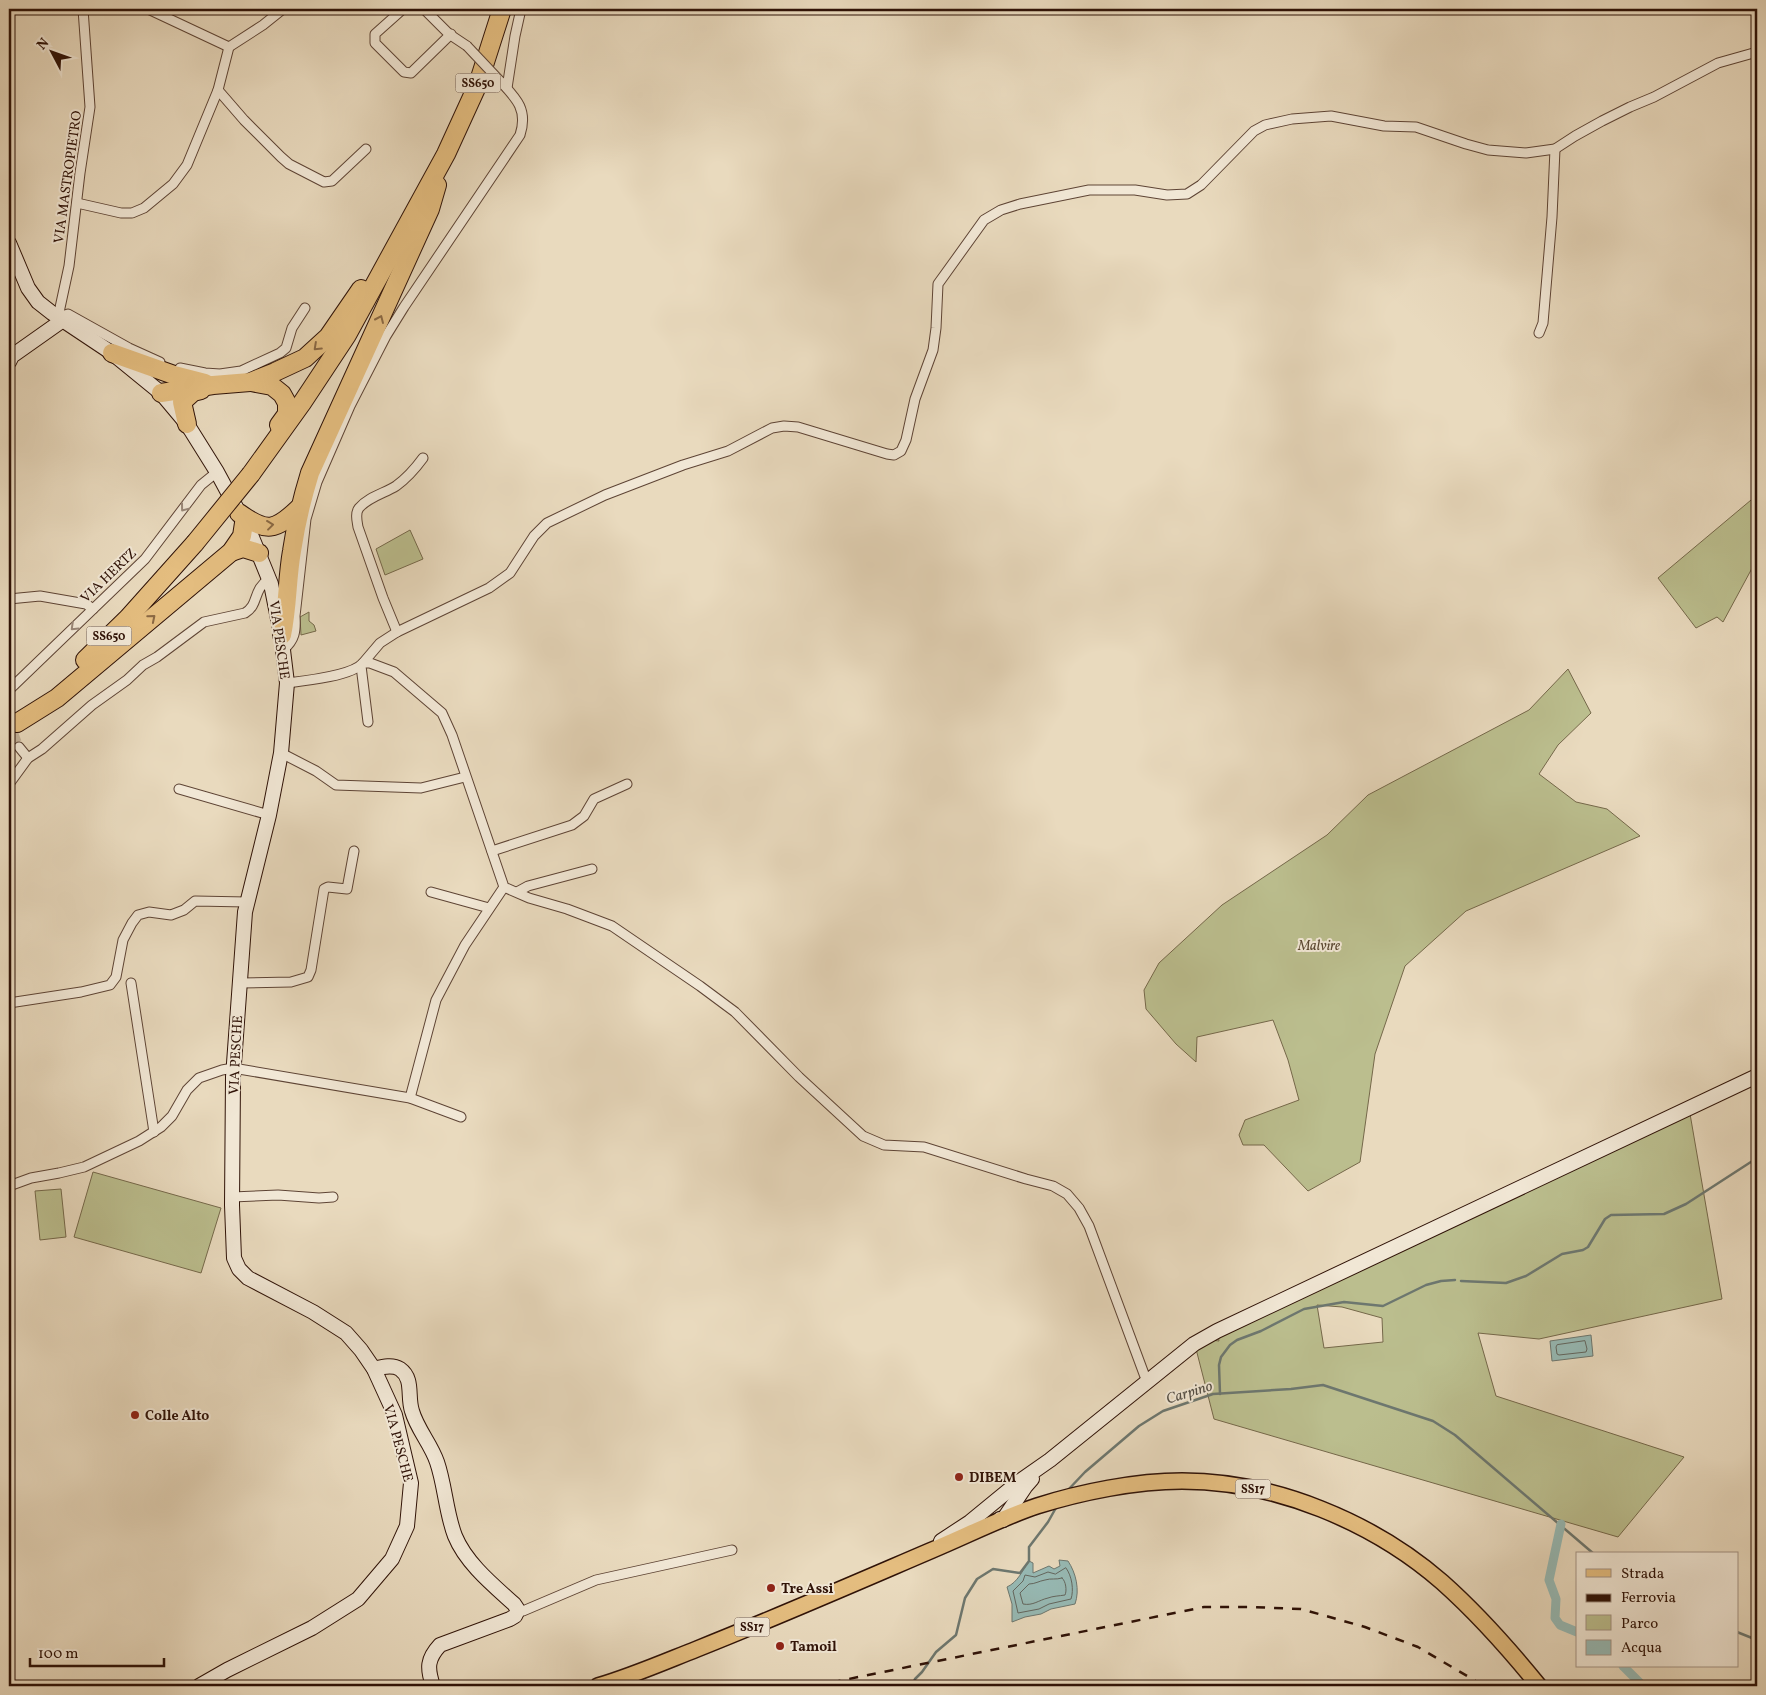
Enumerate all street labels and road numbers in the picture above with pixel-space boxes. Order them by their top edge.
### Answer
road number: SS650 [456,74,500,92]
street label: VIA MASTROPIETRO [50,110,87,245]
street label: VIA HERTZ [77,544,141,608]
street label: VIA PESCHE [264,599,293,681]
road number: SS650 [86,626,132,646]
street label: VIA PESCHE [225,1015,248,1095]
street label: VIA PESCHE [378,1402,417,1484]
road number: SS17 [1236,1480,1270,1498]
road number: SS17 [734,1618,770,1636]

